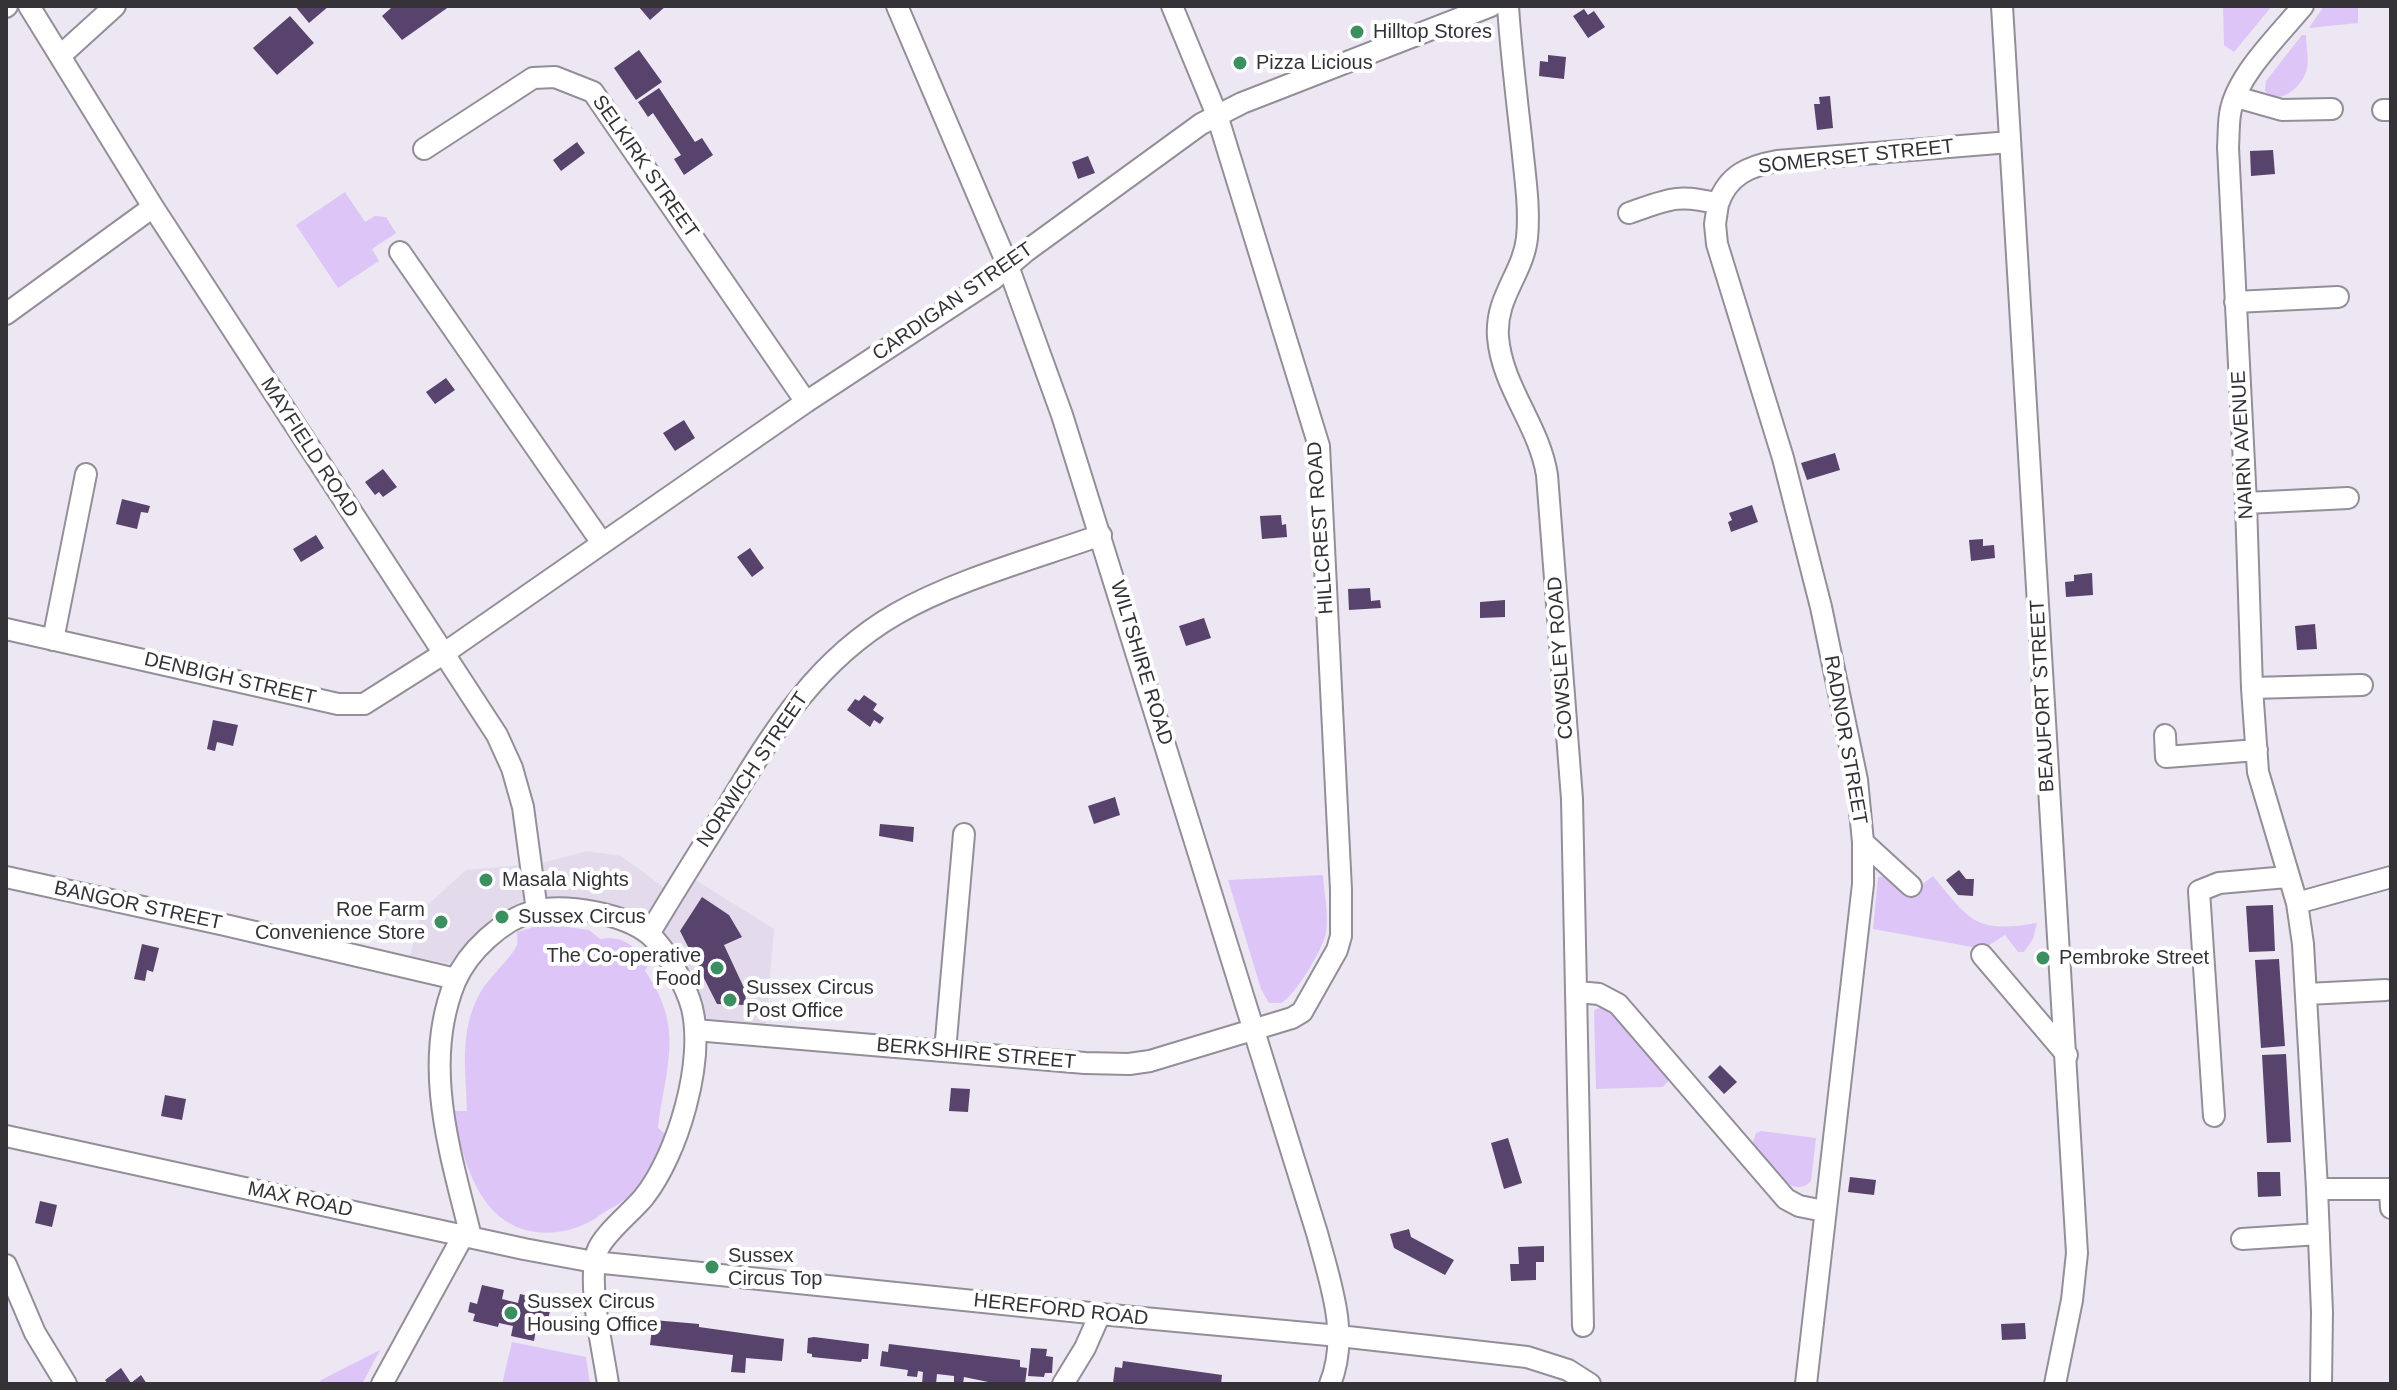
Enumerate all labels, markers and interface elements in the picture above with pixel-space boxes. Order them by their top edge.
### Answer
place label: Hilltop Stores [1373,20,1492,44]
marker: Hilltop Stores [1348,23,1366,41]
place label: Pizza Licious [1256,51,1373,75]
marker: Pizza Licious [1231,54,1249,72]
street label: SELKIRK STREET [587,91,703,243]
street label: SOMERSET STREET [1757,135,1955,179]
street label: CARDIGAN STREET [868,238,1038,366]
street label: NAIRN AVENUE [2227,370,2259,520]
street label: MAYFIELD ROAD [255,374,363,522]
street label: HILLCREST ROAD [1303,441,1339,615]
street label: COWSLEY ROAD [1543,576,1579,740]
street label: WILTSHIRE ROAD [1105,578,1177,748]
street label: BEAUFORT STREET [2026,599,2060,793]
street label: DENBIGH STREET [142,648,318,710]
street label: RADNOR STREET [1818,654,1872,826]
street label: NORWICH STREET [692,688,814,852]
place label: Masala Nights [502,868,629,892]
marker: Masala Nights [477,871,495,889]
street label: BANGOR STREET [52,876,224,936]
place label: Roe Farm Convenience Store [255,898,425,945]
place label: Sussex Circus [518,905,646,929]
marker: Sussex Circus [493,908,511,926]
marker: Roe Farm Convenience Store [432,913,450,931]
place label: The Co-operative Food [546,944,701,991]
place label: Pembroke Street [2059,946,2209,970]
marker: Pembroke Street [2034,949,2052,967]
marker: The Co-operative Food [708,959,726,977]
place label: Sussex Circus Post Office [746,976,874,1023]
marker: Sussex Circus Post Office [721,991,739,1009]
street label: BERKSHIRE STREET [875,1033,1077,1075]
street label: MAX ROAD [245,1177,355,1223]
place label: Sussex Circus Top [728,1244,822,1291]
marker: Sussex Circus Top [703,1258,721,1276]
street label: HEREFORD ROAD [972,1289,1150,1331]
place label: Sussex Circus Housing Office [527,1290,658,1337]
marker: Sussex Circus Housing Office [502,1304,520,1322]

